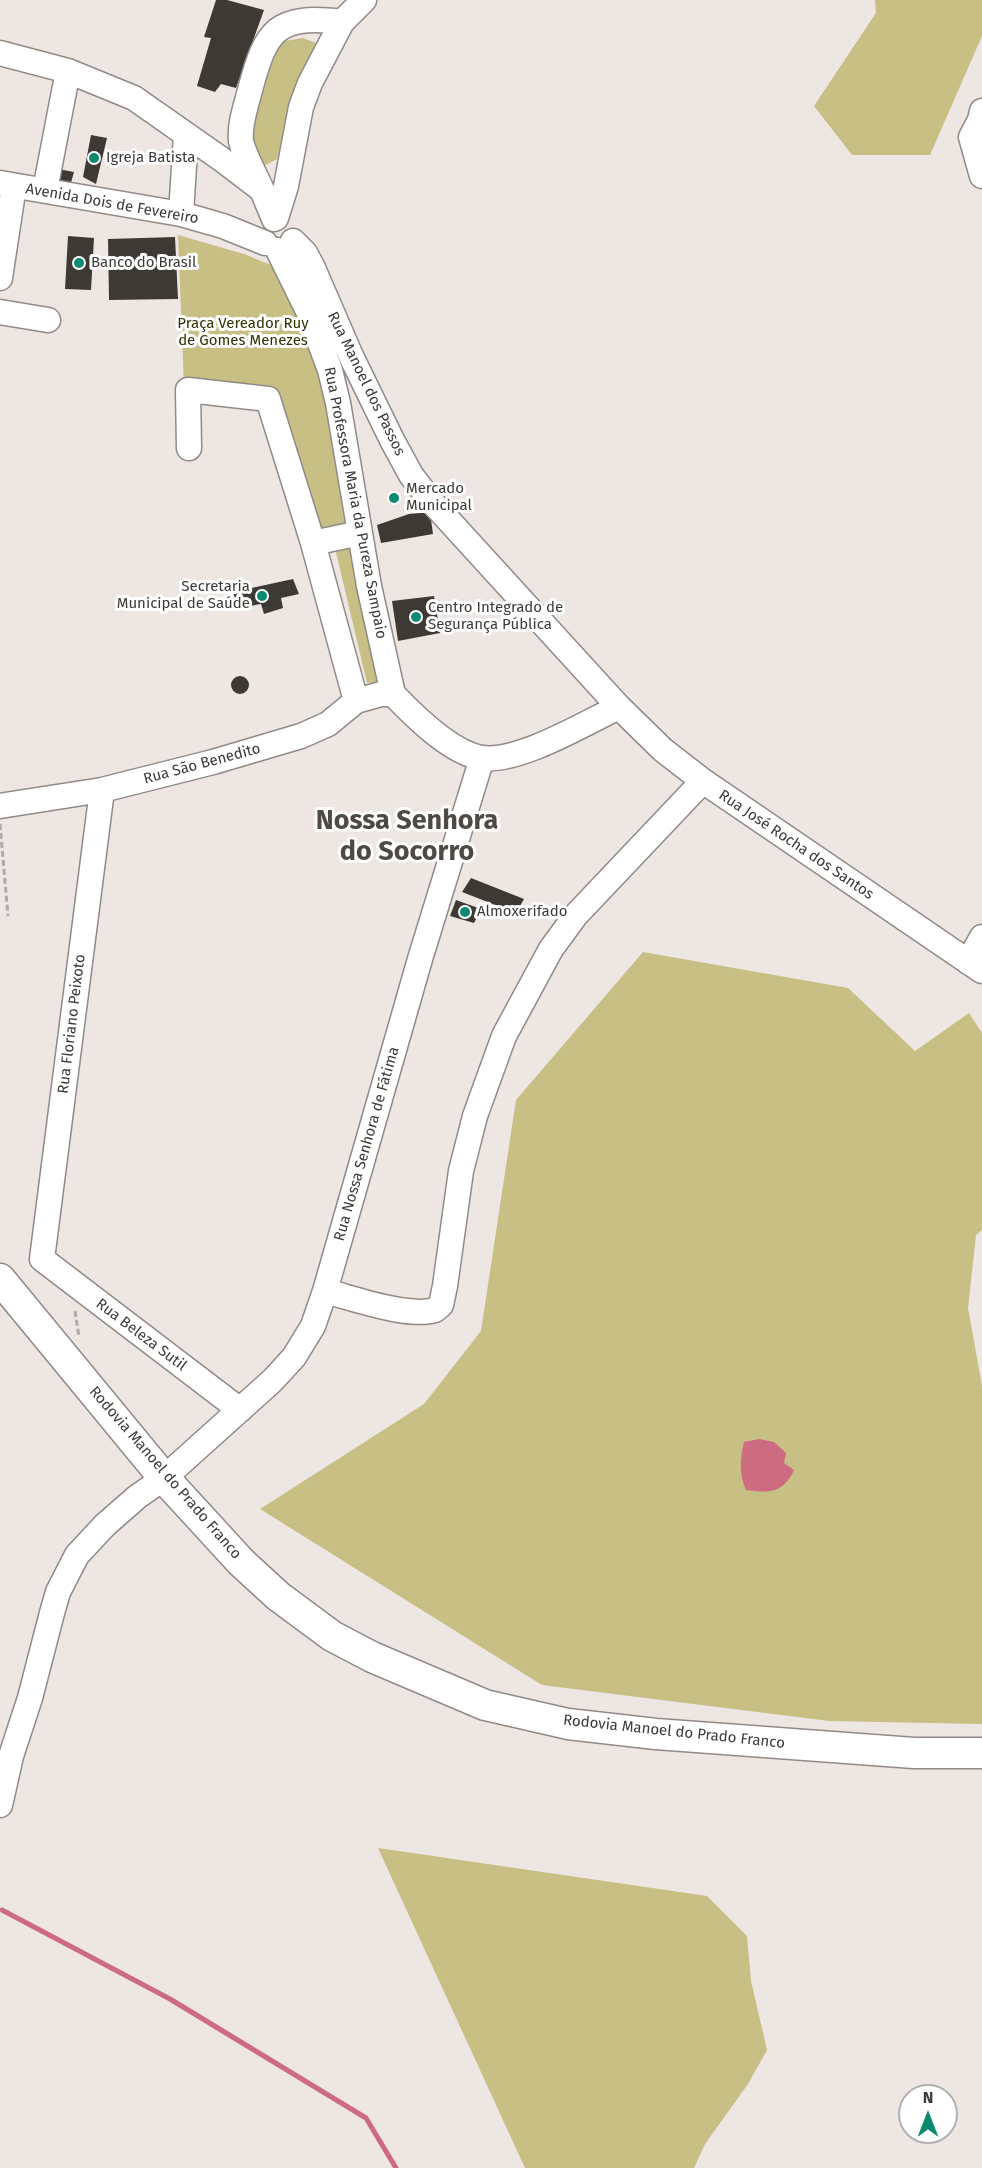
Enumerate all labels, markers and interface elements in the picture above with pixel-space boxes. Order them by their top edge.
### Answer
place label: Igreja Batista [106,149,195,167]
marker: Igreja Batista [87,151,101,165]
street label: Avenida Dois de Fevereiro [24,180,200,228]
place label: Banco do Brasil [91,254,196,272]
marker: Banco do Brasil [72,256,86,270]
street label: Rua Manoel dos Passos [323,309,409,459]
park label: Praça Vereador Ruy de Gomes Menezes [177,315,309,350]
street label: Rua Professora Maria da Pureza Sampaio [320,366,390,640]
place label: Mercado Municipal [406,480,472,515]
marker: Mercado Municipal [387,491,401,505]
place label: Secretaria Municipal de Saúde [117,578,250,613]
marker: Secretaria Municipal de Saúde [255,589,269,603]
place label: Centro Integrado de Segurança Pública [428,599,563,634]
marker: Centro Integrado de Segurança Pública [409,610,423,624]
street label: Rua São Benedito [142,740,262,788]
street label: Rua José Rocha dos Santos [715,786,877,904]
district label: Nossa Senhora do Socorro [316,805,498,868]
place label: Almoxerifado [477,903,567,921]
marker: Almoxerifado [458,905,472,919]
street label: Rua Floriano Peixoto [55,953,89,1095]
street label: Rua Nossa Senhora de Fátima [331,1045,403,1243]
street label: Rua Beleza Sutil [92,1295,190,1375]
street label: Rodovia Manoel do Prado Franco [85,1383,245,1563]
street label: Rodovia Manoel do Prado Franco [562,1711,786,1753]
north arrow [898,2084,958,2144]
text: N [923,2088,933,2107]

